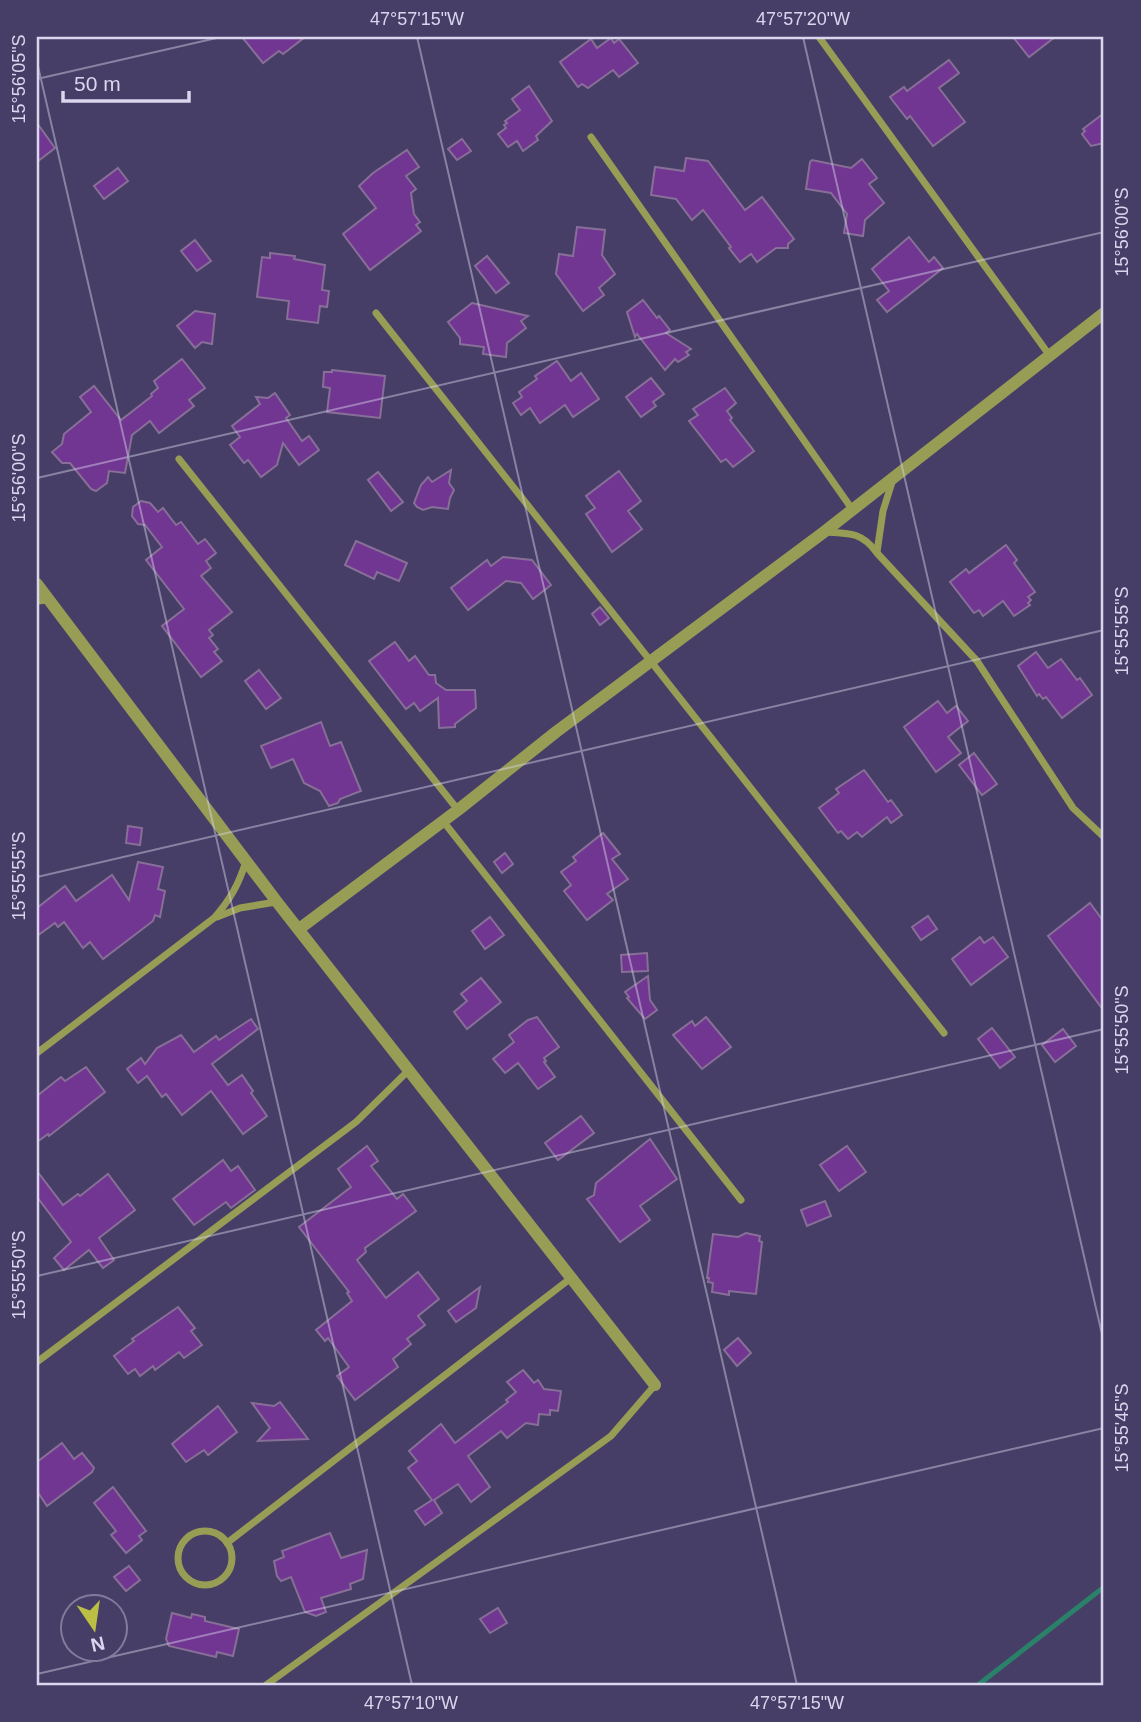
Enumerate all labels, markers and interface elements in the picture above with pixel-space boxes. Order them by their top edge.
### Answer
text: 47°57'15"W [370,9,464,29]
text: 47°57'20"W [756,9,850,29]
text: 15°56'05"S [9,34,29,124]
scale bar [63,60,189,104]
text: 50 m [74,72,121,95]
text: 15°56'00"S [1112,187,1132,277]
text: 15°56'00"S [9,433,29,523]
text: 15°55'55"S [1112,586,1132,676]
text: 15°55'55"S [9,831,29,921]
text: 15°55'50"S [1112,985,1132,1075]
text: 15°55'50"S [9,1230,29,1320]
text: 15°55'45"S [1112,1383,1132,1473]
north arrow [60,1592,130,1662]
text: N [89,1632,107,1656]
text: 47°57'10"W [364,1693,458,1713]
text: 47°57'15"W [750,1693,844,1713]

